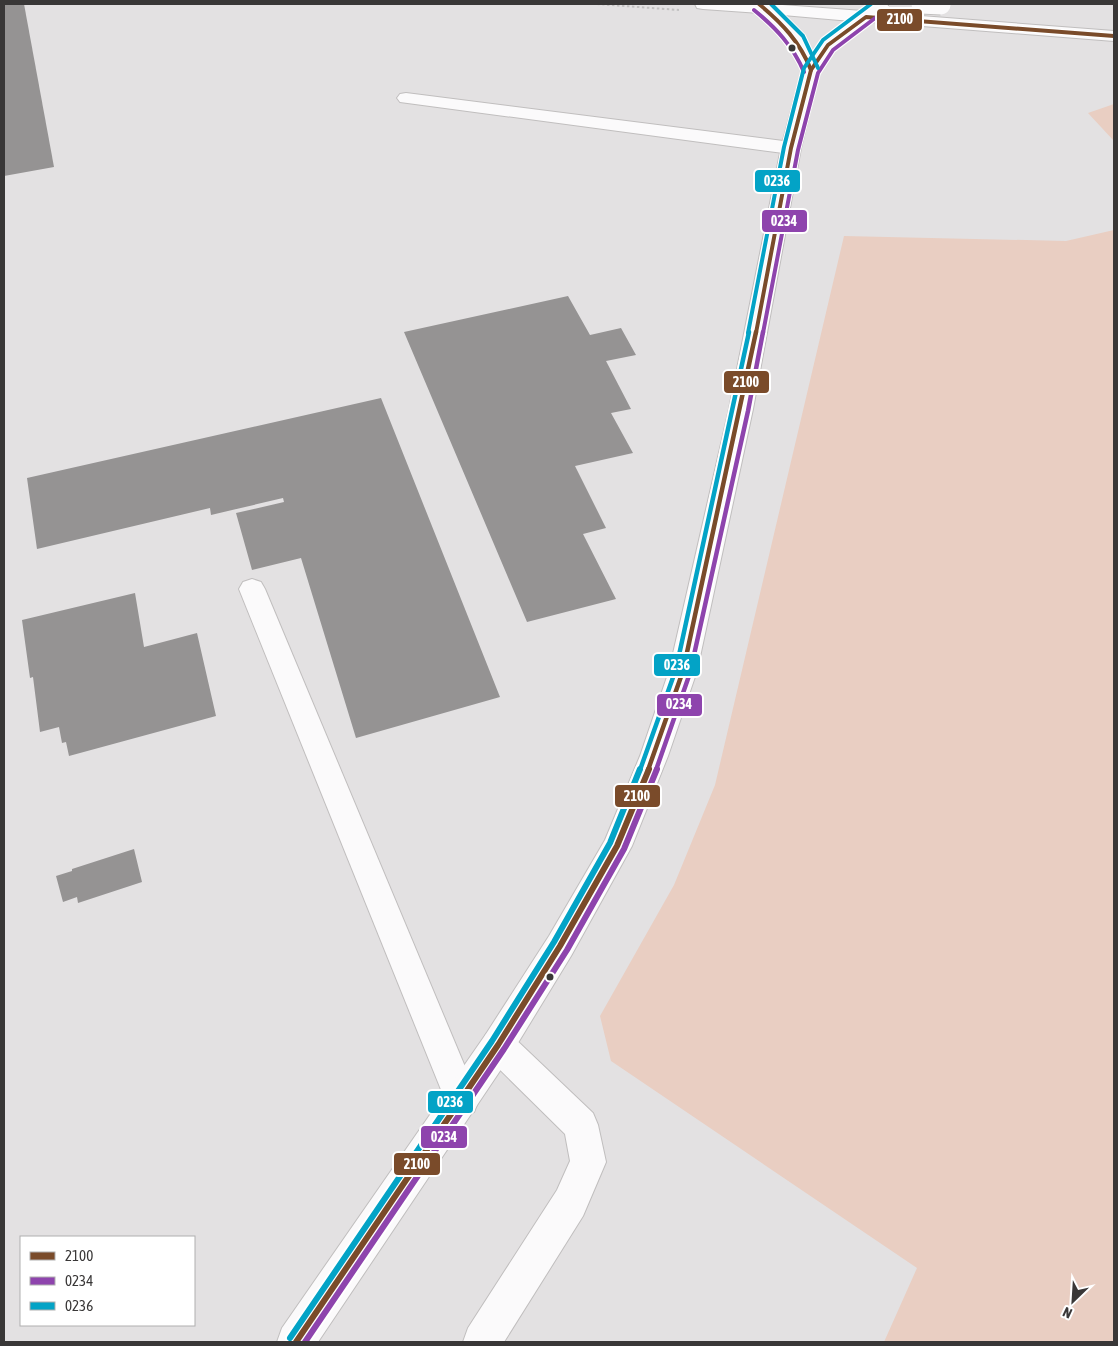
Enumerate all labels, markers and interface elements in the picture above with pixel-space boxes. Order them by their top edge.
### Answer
line badge: 2100 [876,8,923,32]
text: 2100 [887,11,914,27]
unlabelled marker [787,43,797,53]
line badge: 0236 [754,169,801,193]
text: 0236 [764,173,791,189]
line badge: 0234 [761,209,808,233]
text: 0234 [771,213,798,229]
line badge: 2100 [723,370,770,394]
text: 2100 [733,374,760,390]
line badge: 0236 [653,653,701,677]
text: 0236 [664,657,691,673]
line badge: 0234 [656,693,703,717]
text: 0234 [666,696,693,712]
line badge: 2100 [614,784,661,808]
text: 2100 [624,788,651,804]
unlabelled marker [545,972,555,982]
line badge: 0236 [427,1090,474,1114]
text: 0236 [437,1094,464,1110]
line badge: 0234 [420,1125,468,1149]
text: 0234 [431,1129,458,1145]
line badge: 2100 [393,1152,441,1176]
text: 2100 [404,1156,431,1172]
legend [20,1236,195,1326]
text: 2100 [65,1247,93,1264]
text: 0234 [65,1272,93,1289]
north arrow [1048,1276,1098,1326]
text: 0236 [65,1297,93,1314]
text: N [1060,1304,1075,1322]

